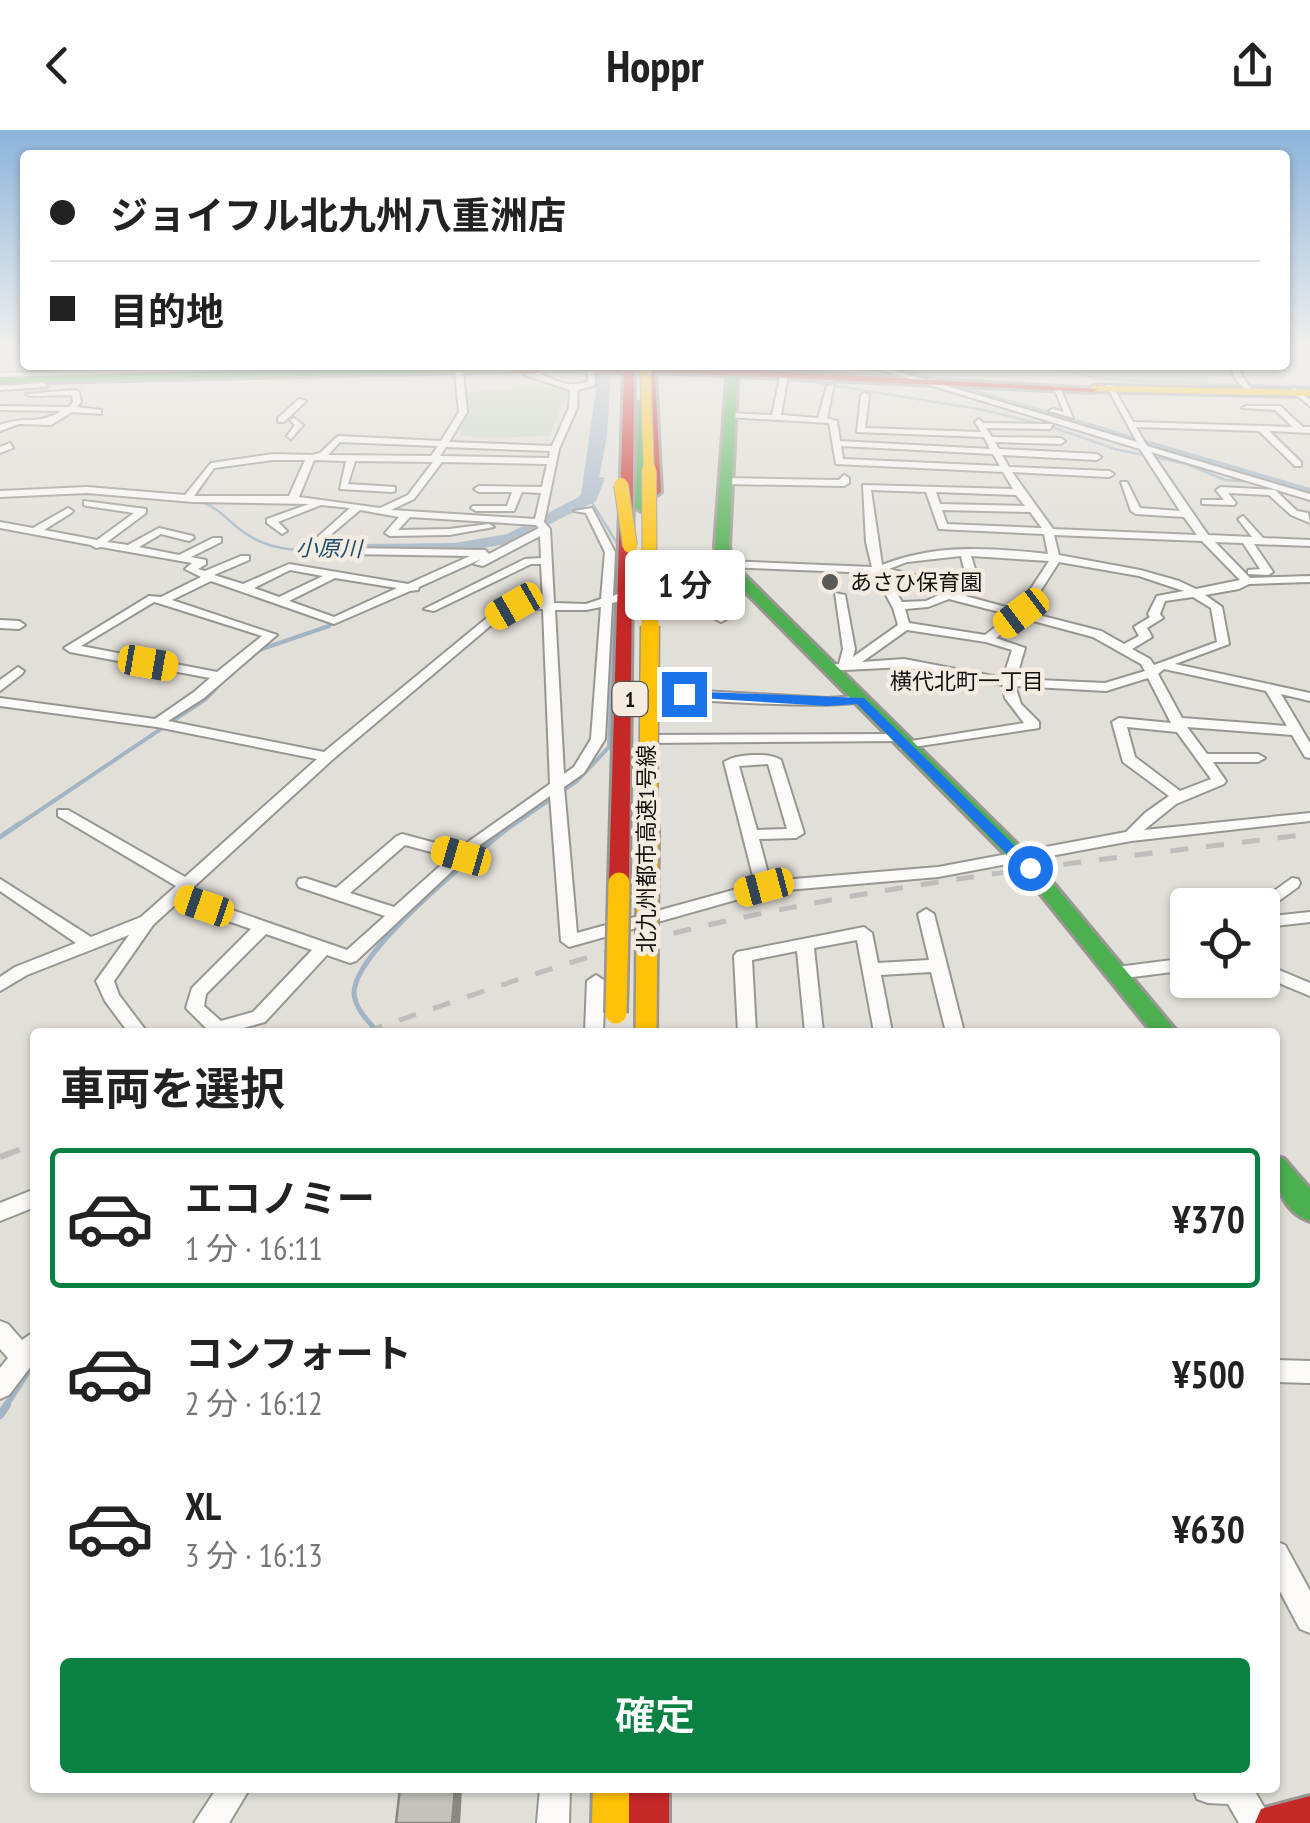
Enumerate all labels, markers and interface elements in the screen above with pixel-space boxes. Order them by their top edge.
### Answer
text: Hoppr [606,36,704,94]
icon: back [30,38,85,93]
icon: share [1225,38,1280,93]
text: ジョイフル北九州八重洲店 [110,190,566,239]
text: 目的地 [110,286,224,335]
water label: 小原川 [296,533,364,563]
callout: 1 分 [624,549,744,619]
text: 1 分 [658,564,712,606]
place label: あさひ保育園 [850,568,982,596]
marker: あさひ保育園 [819,571,841,593]
car [481,578,547,634]
car [988,583,1054,643]
car [116,643,180,683]
district label: 横代北町一丁目 [890,667,1044,695]
route end [662,672,707,717]
road number: 1 [612,682,648,716]
street label: 北九州都市高速1号線 [632,745,660,953]
car [428,833,494,879]
route start [1008,846,1053,891]
car [731,865,797,909]
car [171,882,237,930]
map controls [1170,888,1280,998]
button: locate [1170,888,1280,998]
text: 車両を選択 [60,1059,285,1117]
icon: car [65,1173,155,1263]
text: エコノミー [185,1173,375,1222]
text: ¥370 [1172,1194,1245,1243]
text: 1 分 · 16:11 [185,1227,323,1269]
icon: car [65,1328,155,1418]
text: コンフォート [185,1328,412,1377]
text: ¥500 [1172,1349,1245,1398]
text: 2 分 · 16:12 [185,1382,323,1424]
text: XL [185,1481,221,1530]
icon: car [65,1483,155,1573]
text: ¥630 [1172,1504,1245,1553]
text: 3 分 · 16:13 [185,1534,323,1576]
button: 確定 [60,1658,1250,1773]

